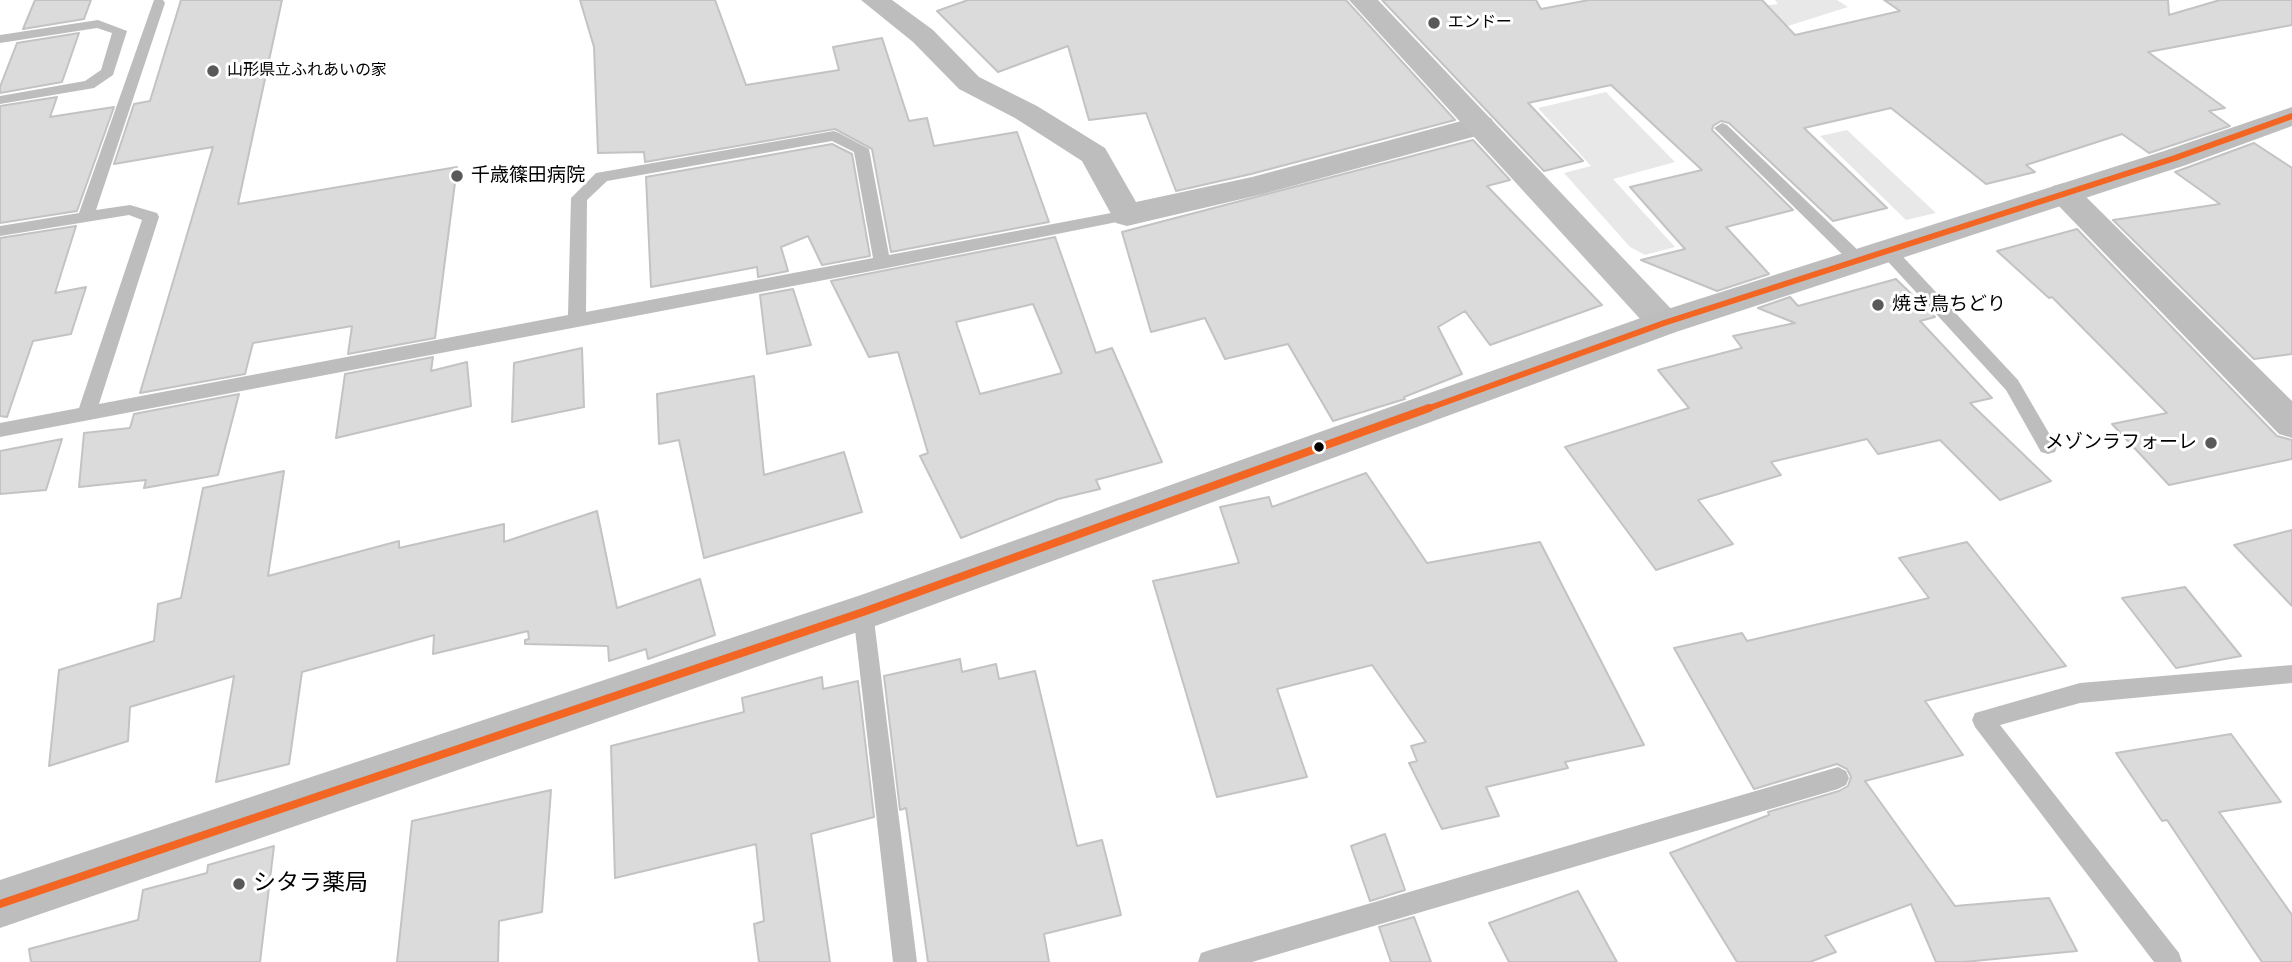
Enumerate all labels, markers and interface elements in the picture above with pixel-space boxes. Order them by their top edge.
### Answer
place label: エンドー [1448,13,1512,33]
marker: エンドー [1426,15,1442,31]
place label: 山形県立ふれあいの家 [227,61,387,81]
marker: 山形県立ふれあいの家 [205,63,221,79]
place label: 千歳篠田病院 [471,165,585,187]
marker: 千歳篠田病院 [449,168,465,184]
place label: 焼き鳥ちどり [1892,294,2006,316]
marker: 焼き鳥ちどり [1870,297,1886,313]
place label: メゾンラフォーレ [2045,432,2197,454]
marker: メゾンラフォーレ [2203,435,2219,451]
unlabelled marker [1312,440,1326,454]
place label: シタラ薬局 [253,870,368,898]
marker: シタラ薬局 [231,876,247,892]

